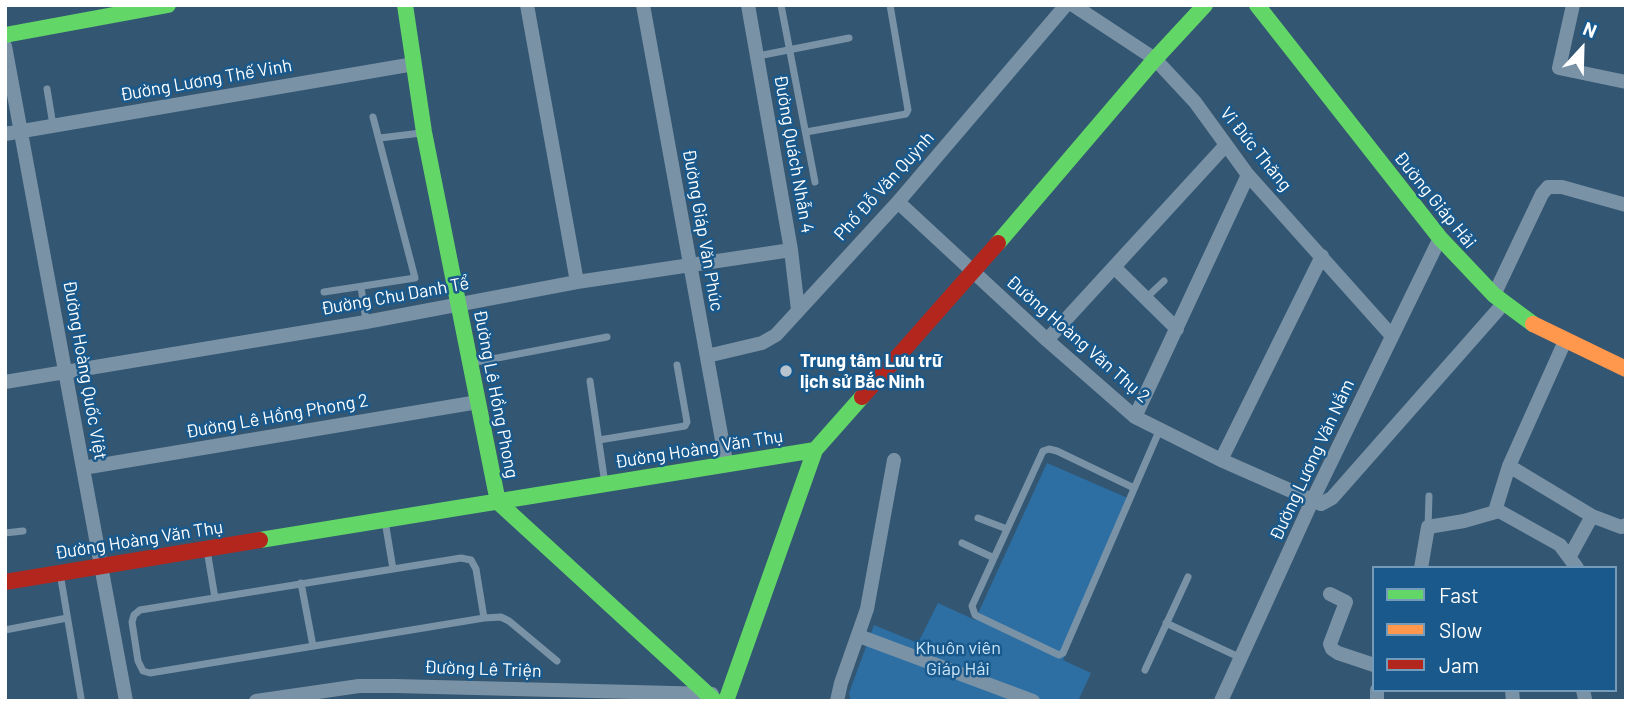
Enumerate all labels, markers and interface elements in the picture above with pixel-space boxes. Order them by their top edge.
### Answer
north arrow [1547,14,1617,84]
text: N [1580,16,1600,42]
street label: Đường Lương Thế Vinh [118,54,294,106]
street label: Đường Quách Nhẫn 4 [769,73,819,235]
street label: Vi Đức Thăng [1216,103,1296,195]
street label: Phố Đỗ Văn Quỳnh [829,127,939,245]
street label: Đường Giáp Văn Phúc [678,147,728,313]
street label: Đường Giáp Hải [1389,147,1481,253]
street label: Đường Hoàng Văn Thụ 2 [1002,271,1154,407]
street label: Đường Chu Danh Tể [319,272,471,320]
street label: Đường Hoàng Quốc Việt [59,279,111,461]
street label: Đường Lê Hồng Phong [469,308,523,480]
place label: Trung tâm Lưu trữ lịch sử Bắc Ninh [800,350,942,392]
marker: Trung tâm Lưu trữ lịch sử Bắc Ninh [778,363,794,379]
street label: Đường Lương Văn Nắm [1265,376,1359,544]
street label: Đường Lê Hồng Phong 2 [184,389,370,443]
street label: Đường Hoàng Văn Thụ [613,425,785,473]
street label: Đường Hoàng Văn Thụ [53,516,225,564]
legend [1372,566,1617,692]
text: Fast [1439,582,1479,607]
text: Slow [1439,617,1482,642]
park label: Khuôn viên Giáp Hải [915,637,1001,680]
text: Jam [1439,652,1479,677]
street label: Đường Lê Triện [424,656,542,682]

